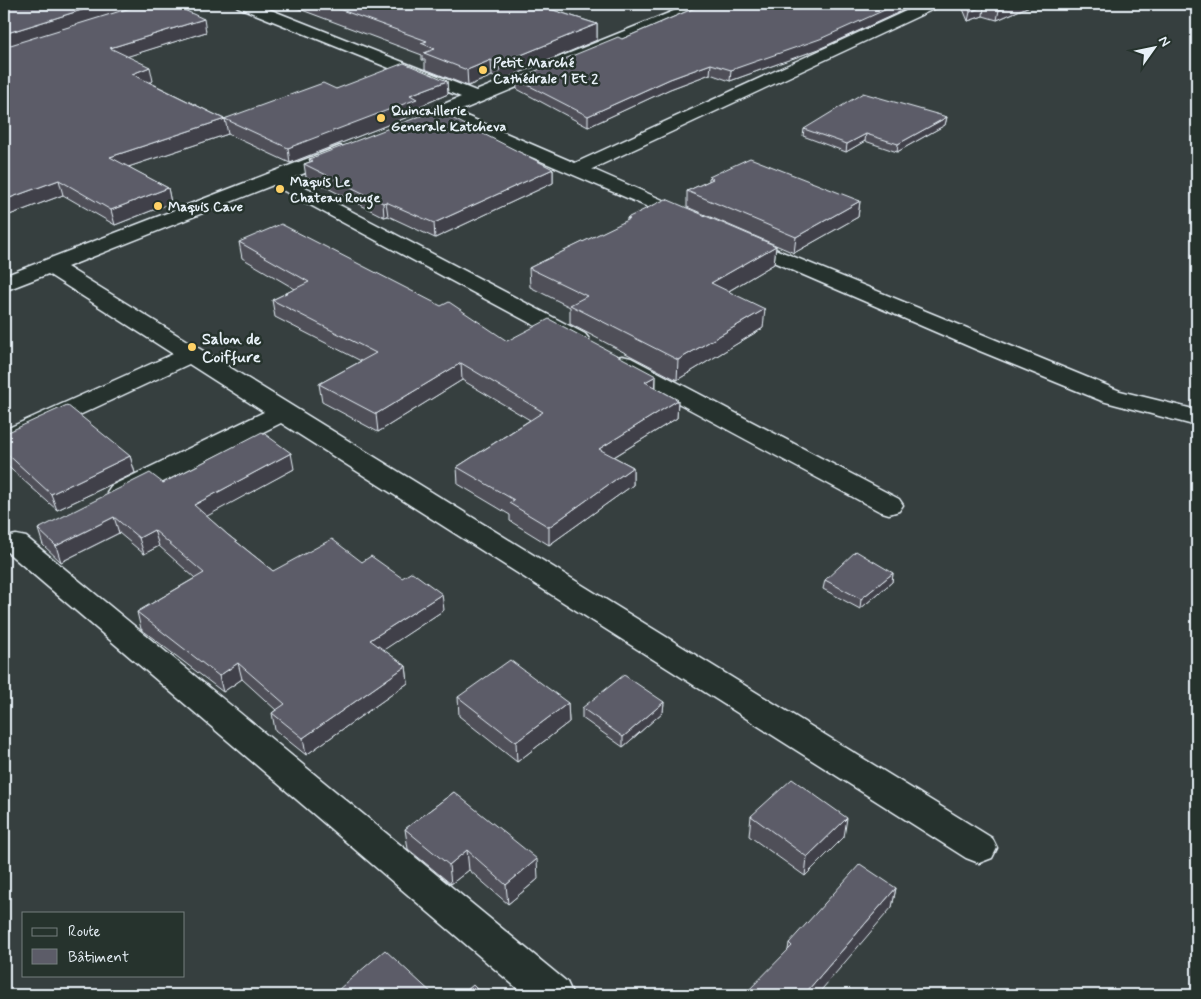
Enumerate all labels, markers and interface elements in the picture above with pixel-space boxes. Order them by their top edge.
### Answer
north arrow [1128,22,1178,72]
text: N [1154,33,1174,50]
place label: Petit Marché Cathédrale 1 Et 2 [493,54,598,88]
marker: Petit Marché Cathédrale 1 Et 2 [477,64,489,76]
place label: Quincaillerie Generale Katcheva [391,102,506,136]
marker: Quincaillerie Generale Katcheva [375,112,387,124]
place label: Maquis Le Chateau Rouge [290,173,380,210]
marker: Maquis Le Chateau Rouge [274,183,286,195]
place label: Maquis Cave [168,198,243,216]
marker: Maquis Cave [152,200,164,212]
place label: Salon de Coiffure [202,329,262,368]
marker: Salon de Coiffure [186,341,198,353]
legend [22,912,185,976]
text: Route [68,922,101,942]
text: Bâtiment [68,948,129,968]

